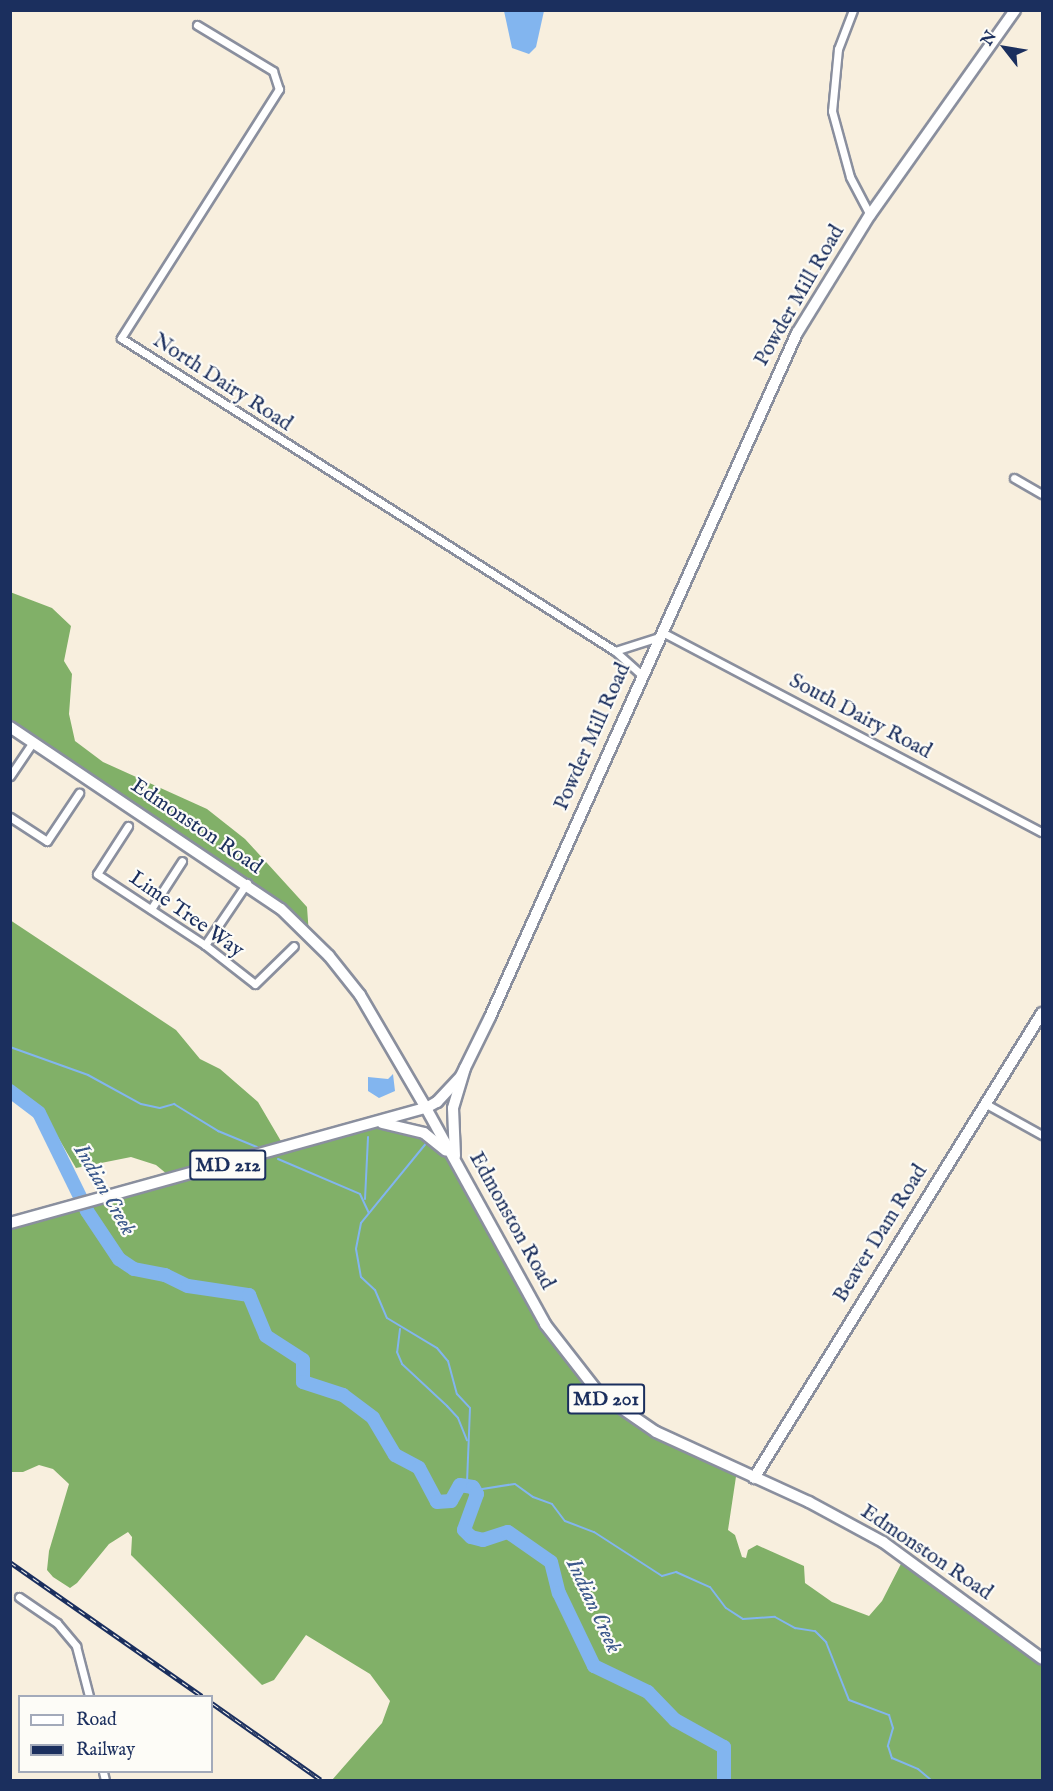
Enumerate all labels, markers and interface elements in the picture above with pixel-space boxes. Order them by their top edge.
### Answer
north arrow [975,18,1035,78]
text: N [977,28,1002,50]
street label: Powder Mill Road [749,221,851,371]
street label: North Dairy Road [148,329,296,437]
street label: Powder Mill Road [549,659,637,815]
street label: South Dairy Road [785,669,935,765]
street label: Edmonston Road [125,774,267,880]
street label: Lime Tree Way [124,866,248,964]
water label: Indian Creek [67,1139,141,1241]
road number: MD 212 [189,1148,267,1182]
street label: Edmonston Road [463,1148,559,1294]
street label: Beaver Dam Road [829,1160,933,1308]
road number: MD 201 [567,1382,645,1416]
street label: Edmonston Road [855,1500,997,1606]
water label: Indian Creek [560,1554,626,1658]
legend [18,1695,213,1773]
text: Road [76,1709,117,1732]
text: Railway [76,1739,135,1762]

